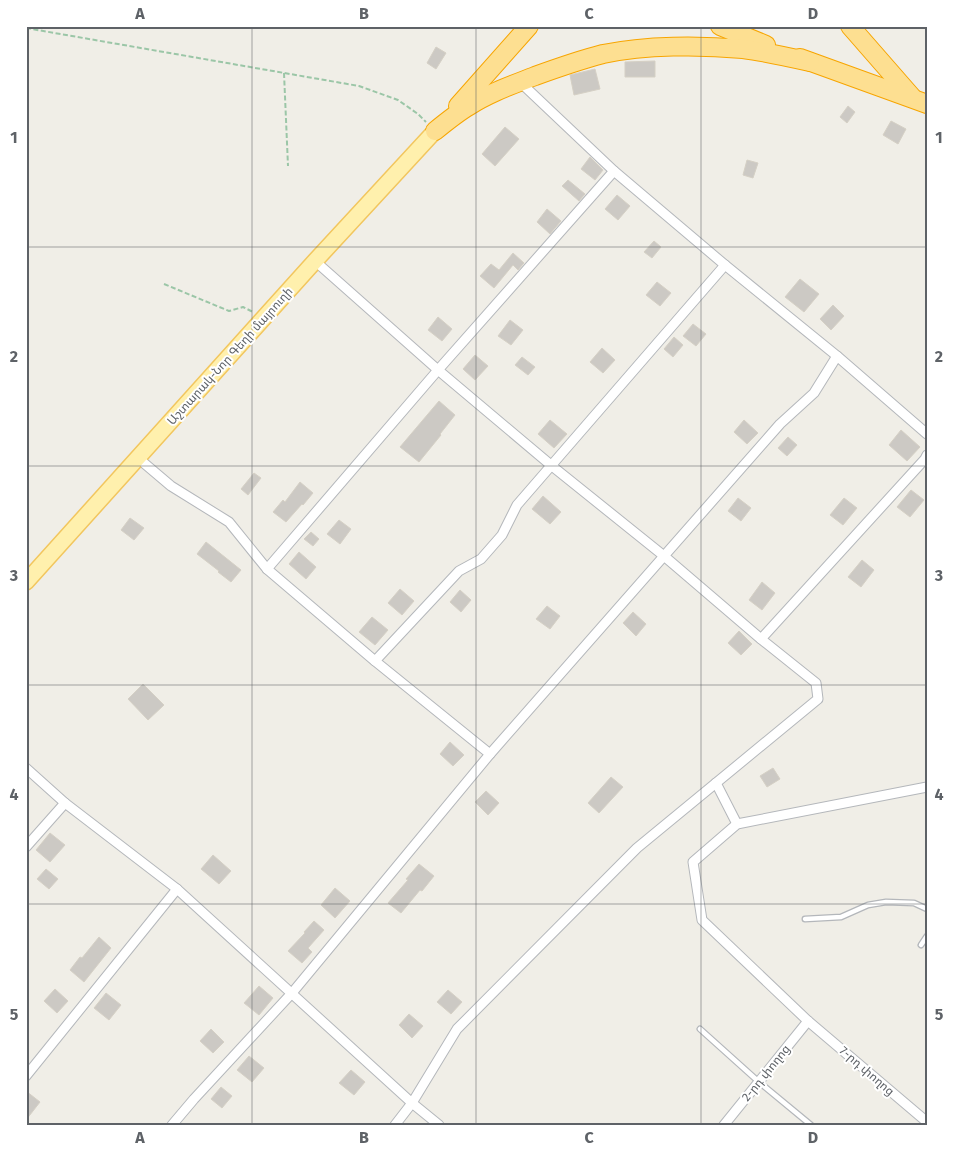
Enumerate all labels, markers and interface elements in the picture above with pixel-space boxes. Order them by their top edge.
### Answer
text: A [134,4,145,23]
text: B [359,4,369,23]
text: C [584,4,594,23]
text: D [808,4,818,23]
text: 1 [10,128,18,147]
text: 1 [935,128,943,147]
street label: Աշտարակ-Նոր Գեղի մայրուղի [164,284,296,428]
text: 2 [10,347,18,366]
text: 2 [935,347,943,366]
text: 3 [9,566,18,585]
text: 3 [934,566,943,585]
text: 4 [9,785,19,804]
text: 4 [934,785,944,804]
text: 5 [10,1005,19,1024]
text: 5 [935,1005,944,1024]
street label: 2-րդ փողոց [739,1042,793,1104]
street label: 7-րդ փողոց [837,1043,897,1099]
text: A [134,1128,145,1147]
text: B [359,1128,369,1147]
text: C [584,1128,594,1147]
text: D [808,1128,818,1147]

